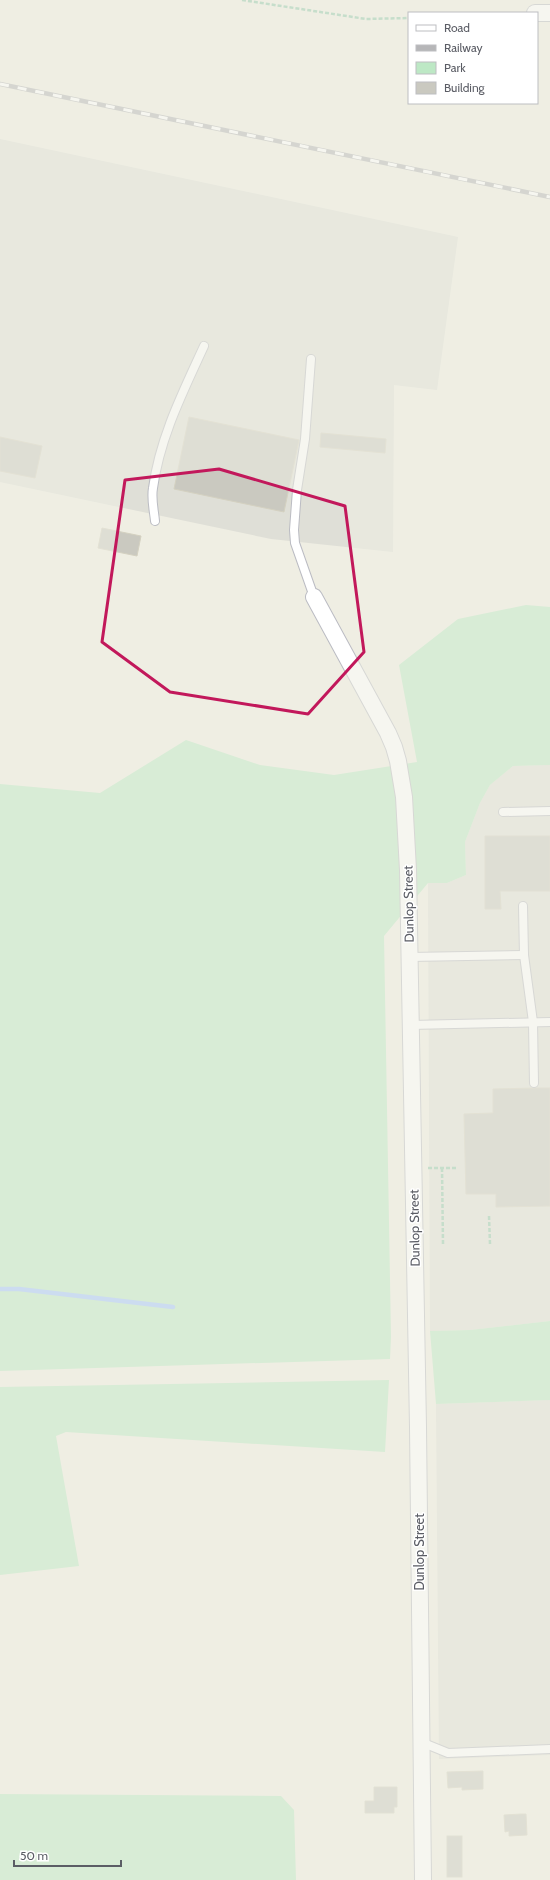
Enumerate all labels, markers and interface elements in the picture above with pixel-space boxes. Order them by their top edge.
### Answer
legend [408,12,538,104]
text: Road [444,20,470,35]
text: Railway [444,40,482,55]
text: Park [444,60,466,75]
text: Building [444,80,486,95]
street label: Dunlop Street [399,865,417,943]
street label: Dunlop Street [405,1189,423,1267]
street label: Dunlop Street [411,1513,427,1591]
scale bar [14,1842,121,1868]
text: 50 m [20,1848,48,1863]

